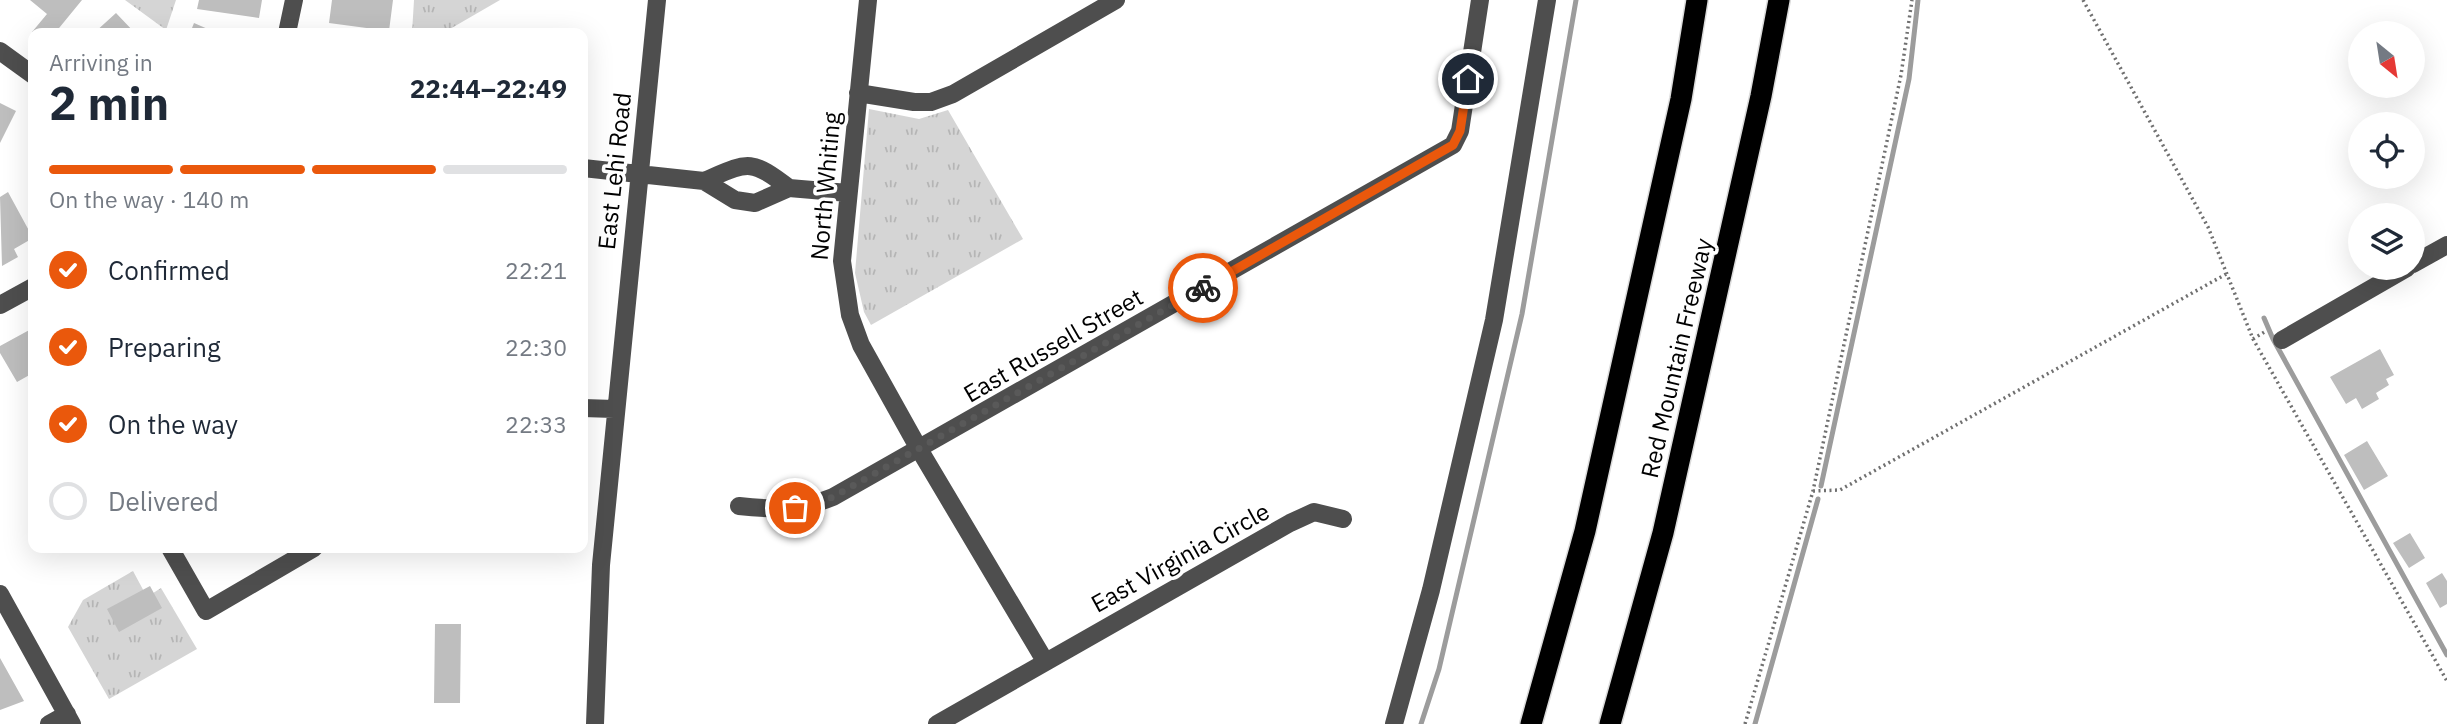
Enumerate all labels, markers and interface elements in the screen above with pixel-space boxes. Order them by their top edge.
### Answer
north arrow [2348,21,2426,98]
map controls [2348,21,2425,280]
text: Arriving in [49,47,153,77]
pin [1438,49,1498,109]
icon: home [1449,60,1487,98]
text: 22:44–22:49 [410,71,567,105]
text: 2 min [49,73,169,133]
street label: East Lehi Road [590,91,638,251]
street label: North Whiting [803,110,847,262]
button: locate [2348,112,2425,189]
text: On the way · 140 m [49,184,249,214]
button: layers [2348,203,2425,280]
street label: Red Mountain Freeway [1633,235,1719,481]
icon: check [49,251,87,289]
text: Confirmed [108,253,230,287]
courier [1168,253,1238,323]
text: 22:21 [505,255,567,285]
icon: bike [1184,269,1222,307]
street label: East Russell Street [957,281,1149,409]
icon: check [49,328,87,366]
text: Preparing [108,330,221,364]
text: 22:30 [505,332,567,362]
icon: check [49,405,87,443]
text: On the way [108,407,238,441]
text: 22:33 [505,409,567,439]
pin [765,478,825,538]
text: Delivered [108,484,219,518]
icon: bag [776,489,814,527]
street label: East Virginia Circle [1085,495,1275,619]

